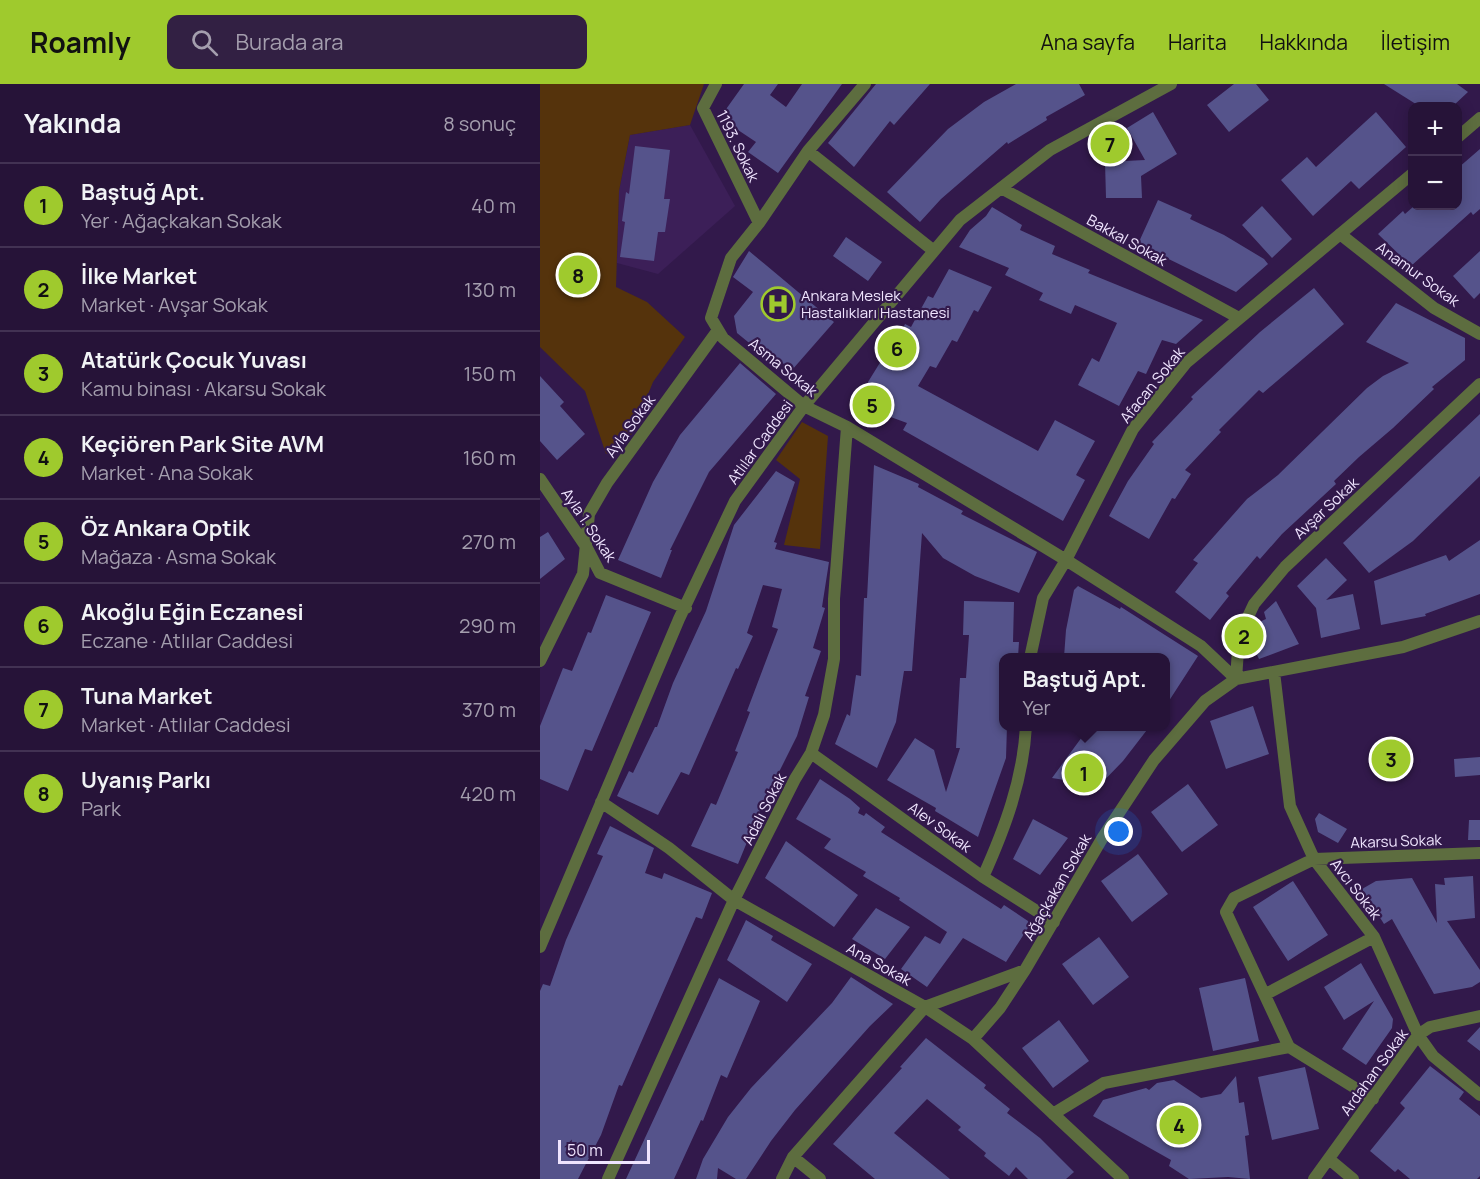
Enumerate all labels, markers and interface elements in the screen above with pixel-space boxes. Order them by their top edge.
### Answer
search box [167,15,587,69]
text: Roamly [30,23,131,61]
icon: search [188,26,221,59]
text: Burada ara [236,27,343,57]
text: Ana sayfa [1041,28,1135,56]
text: Harita [1168,28,1227,56]
text: Hakkında [1260,28,1348,56]
text: İletişim [1381,28,1450,56]
map controls [1408,102,1462,210]
button: + [1408,102,1462,156]
text: Yakında [24,105,121,141]
street label: 1193. Sokak [712,107,765,186]
text: 8 sonuç [443,110,516,137]
pin: 7 [1090,122,1130,166]
button: − [1408,156,1462,210]
text: Baştuğ Apt. [81,177,205,207]
text: 1 [39,192,48,219]
text: 40 m [471,192,516,219]
text: Yer · Ağaçkakan Sokak [81,207,282,234]
street label: Bakkal Sokak [1083,209,1171,271]
street label: Anamur Sokak [1372,237,1464,312]
pin: 8 [558,252,597,297]
text: İlke Market [81,261,197,291]
text: 2 [38,276,49,303]
text: 130 m [464,276,516,303]
place label: Ankara Meslek Hastalıkları Hastanesi [801,285,950,323]
hospital icon: Ankara Meslek Hastalıkları Hastanesi [760,286,796,322]
text: Market · Avşar Sokak [81,291,268,318]
pin: 6 [878,326,916,370]
street label: Asma Sokak [744,333,822,402]
street label: Afacan Sokak [1115,342,1190,428]
text: Atatürk Çocuk Yuvası [81,345,307,375]
text: 3 [38,360,49,387]
text: 150 m [463,360,516,387]
text: Kamu binası · Akarsu Sokak [81,375,326,402]
pin: 5 [852,382,892,428]
street label: Ayla Sokak [600,390,660,462]
street label: Atlılar Caddesi [722,396,798,488]
text: Keçiören Park Site AVM [81,429,324,459]
text: 4 [37,444,50,471]
text: 160 m [463,444,516,471]
text: Market · Ana Sokak [81,459,253,486]
street label: Avşar Sokak [1289,472,1364,544]
street label: Ayla 1. Sokak [557,484,622,567]
text: Öz Ankara Optik [81,513,250,543]
text: 5 [38,528,49,555]
text: 270 m [461,528,516,555]
text: Mağaza · Asma Sokak [81,543,276,570]
text: Akoğlu Eğin Eczanesi [81,597,304,627]
text: 6 [37,612,50,639]
text: 290 m [459,612,516,639]
pin: 2 [1224,614,1264,658]
text: Eczane · Atlılar Caddesi [81,627,293,654]
popup [999,653,1170,731]
text: Baştuğ Apt. [1022,664,1147,694]
text: Tuna Market [81,681,212,711]
text: Yer [1022,694,1051,721]
text: 7 [38,696,49,723]
text: 370 m [462,696,516,723]
text: Market · Atlılar Caddesi [81,711,291,738]
pin: 3 [1372,736,1410,782]
pin: 1 [1064,750,1104,796]
text: Uyanış Parkı [81,765,211,795]
street label: Adalı Sokak [737,769,791,849]
text: 8 [37,780,50,807]
text: 420 m [460,780,516,807]
text: Park [81,795,121,822]
street label: Alev Sokak [904,797,976,857]
your location [1104,817,1133,846]
street label: Ağaçkakan Sokak [1018,829,1096,944]
street label: Akarsu Sokak [1350,829,1443,853]
street label: Avcı Sokak [1326,854,1387,924]
street label: Ana Sokak [843,938,916,991]
street label: Ardahan Sokak [1335,1024,1413,1120]
pin: 4 [1160,1102,1198,1148]
scale bar [558,1137,650,1164]
text: 50 m [567,1139,603,1161]

